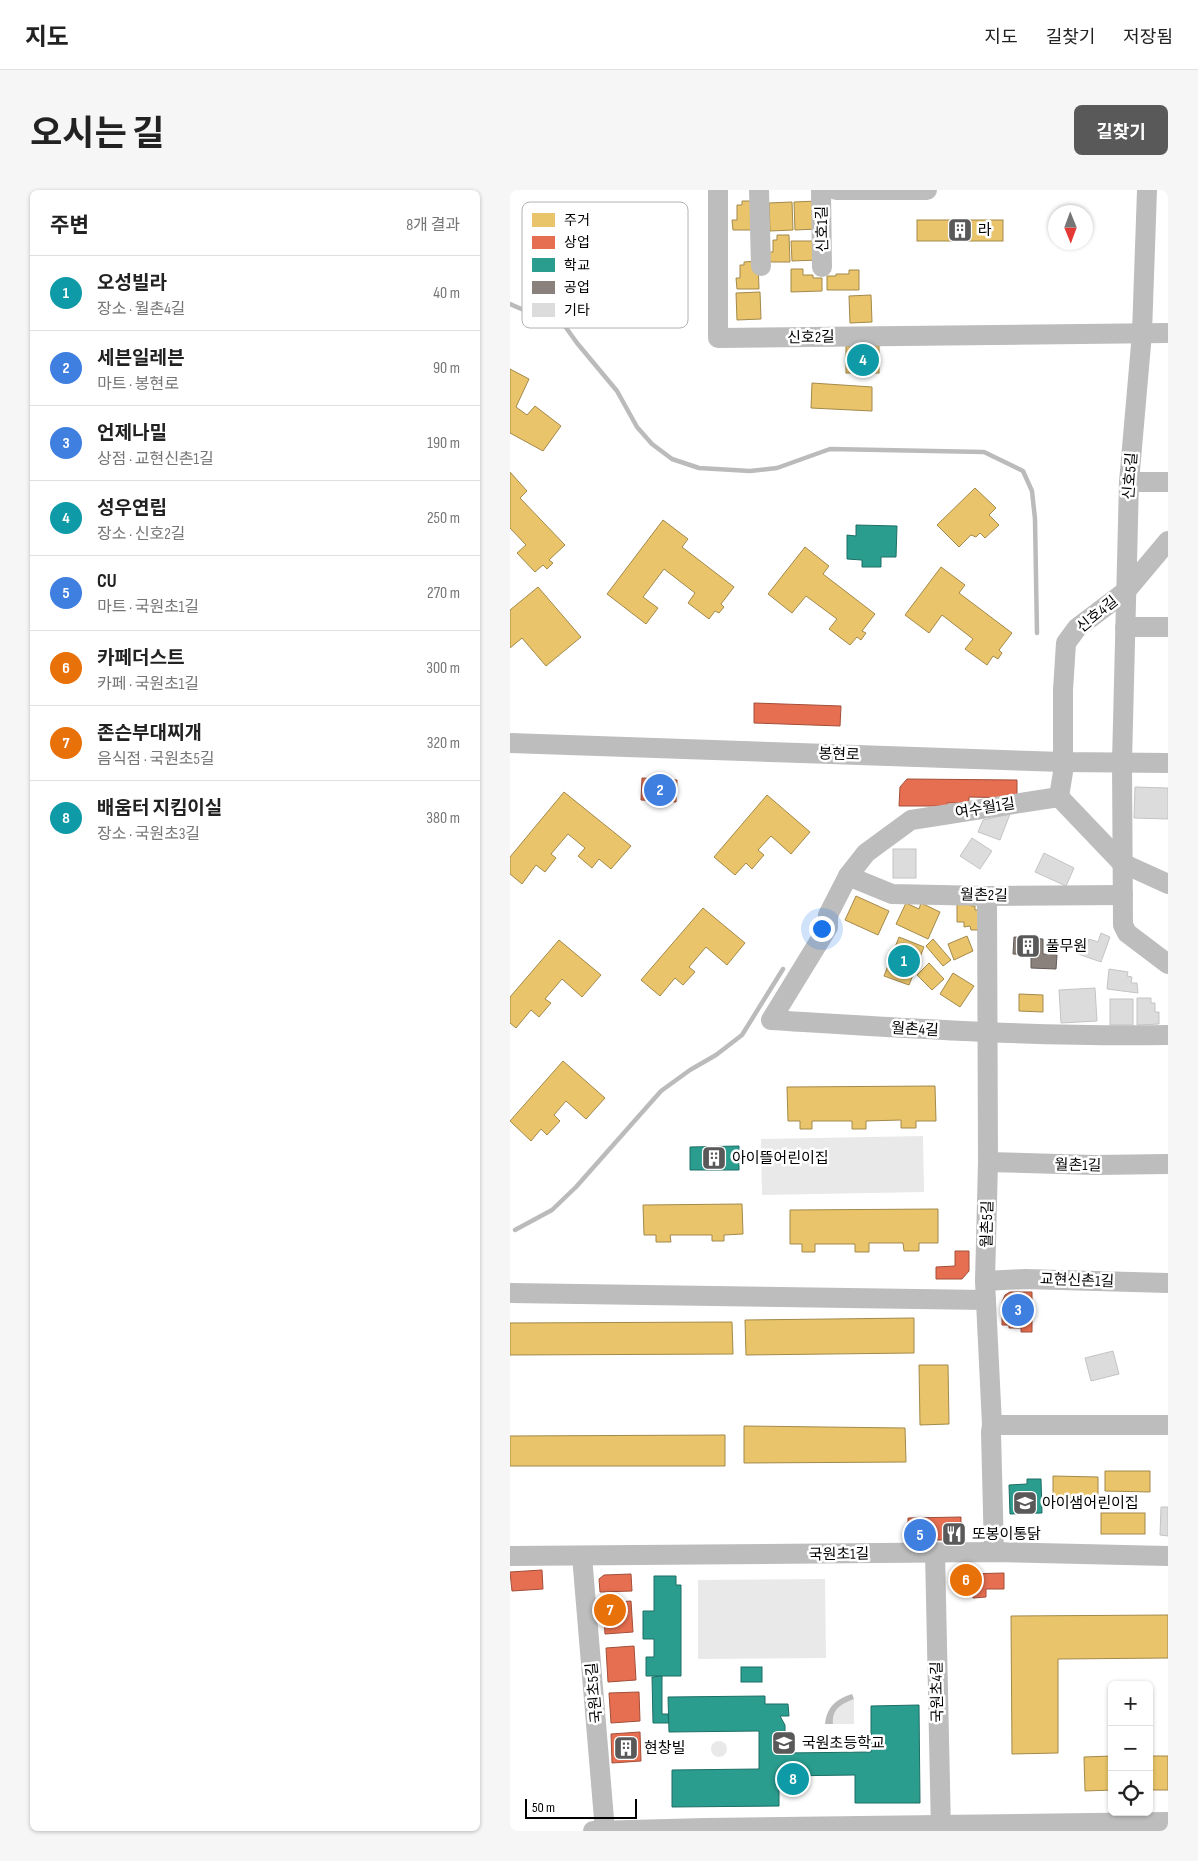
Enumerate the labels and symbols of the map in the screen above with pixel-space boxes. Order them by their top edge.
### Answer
legend [522,202,688,328]
north arrow [1048,205,1093,250]
street label: 신호1길 [813,206,832,252]
text: 주거 [564,212,590,229]
building icon: 라 [947,217,973,243]
place label: 라 [978,221,992,240]
text: 상업 [564,234,590,251]
text: 학교 [564,257,590,274]
text: 공업 [564,279,590,296]
text: 기타 [564,302,590,319]
street label: 신호2길 [787,328,835,347]
pin: 4 [847,341,879,379]
street label: 신호5길 [1119,452,1142,500]
street label: 신호4길 [1073,592,1122,637]
street label: 봉현로 [818,744,860,765]
pin: 2 [644,771,676,809]
street label: 여수월1길 [954,794,1016,823]
street label: 월촌2길 [960,886,1008,905]
your location [809,916,835,942]
building icon: 풀무원 [1015,933,1041,959]
place label: 풀무원 [1046,937,1087,956]
pin: 1 [888,942,920,980]
street label: 월촌4길 [891,1019,939,1040]
building icon: 아이뜰어린이집 [701,1145,727,1171]
place label: 아이뜰어린이집 [732,1149,829,1168]
street label: 월촌1길 [1055,1156,1101,1175]
street label: 월촌5길 [978,1200,997,1248]
street label: 교현신촌1길 [1040,1270,1114,1291]
pin: 3 [1002,1291,1034,1329]
school or university icon: 아이샘어린이집 [1012,1490,1038,1516]
place label: 아이샘어린이집 [1042,1494,1139,1513]
pin: 5 [904,1516,936,1554]
restaurant icon: 또봉이통닭 [941,1521,967,1547]
place label: 또봉이통닭 [972,1525,1041,1544]
street label: 국원초1길 [809,1544,869,1565]
pin: 6 [950,1561,982,1599]
pin: 7 [594,1591,626,1629]
street label: 국원초4길 [927,1661,948,1723]
street label: 국원초5길 [582,1662,607,1724]
school or university icon: 국원초등학교 [771,1730,797,1756]
place label: 국원초등학교 [802,1734,885,1753]
building icon: 현창빌 [613,1735,639,1761]
place label: 현창빌 [644,1739,685,1758]
pin: 8 [777,1760,809,1798]
scale bar [525,1796,638,1819]

